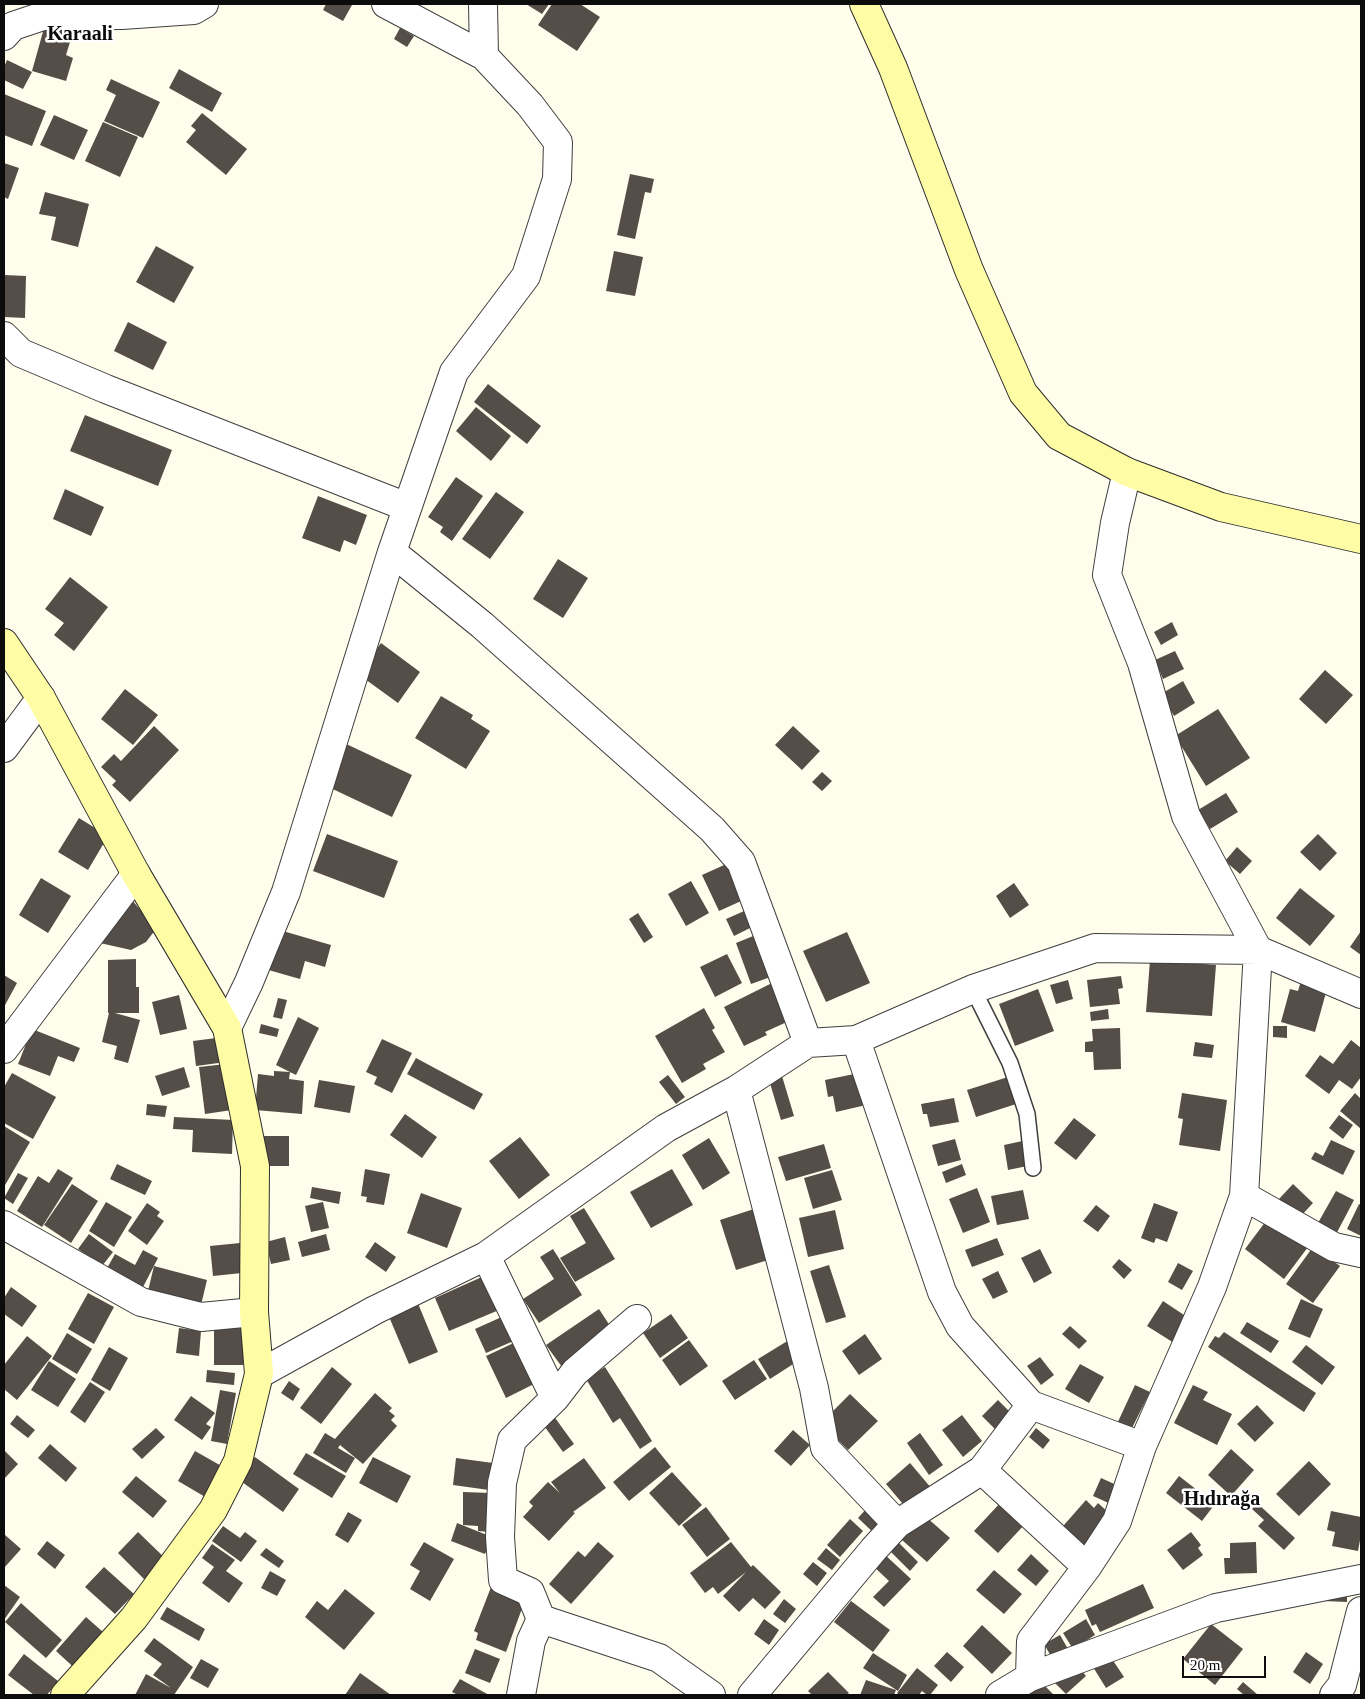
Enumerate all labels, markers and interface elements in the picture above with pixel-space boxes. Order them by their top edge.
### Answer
district label: Karaali [47,23,113,47]
district label: Hıdırağa [1184,1488,1260,1512]
scale bar [1185,1646,1269,1678]
text: 20 m [1190,1657,1220,1673]

